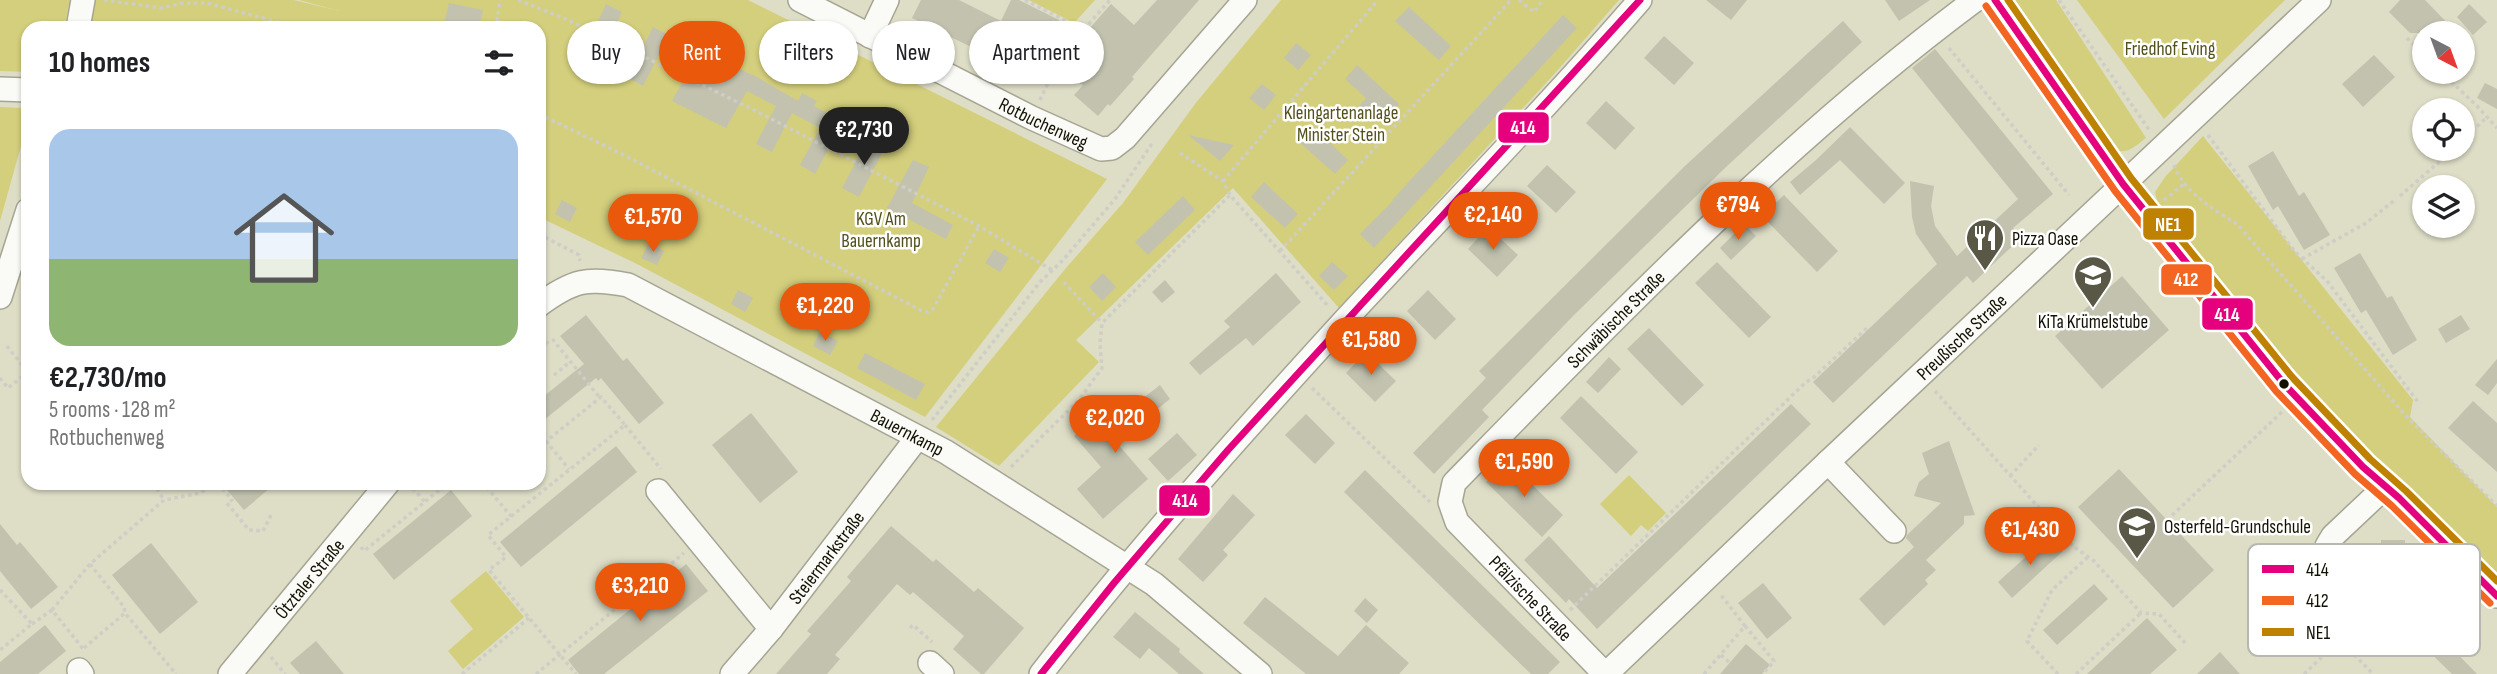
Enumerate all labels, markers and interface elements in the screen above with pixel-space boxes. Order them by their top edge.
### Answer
chip: Buy [567,21,645,84]
chip: Rent [659,21,745,84]
chip: Filters [759,21,858,84]
chip: New [872,21,955,84]
chip: Apartment [969,21,1104,84]
north arrow [2412,21,2474,84]
map controls [2412,21,2475,238]
park label: Friedhof Eving [2125,38,2216,61]
icon: filters [480,44,518,82]
text: 10 homes [49,45,150,81]
street label: Rotbuchenweg [995,93,1092,155]
button: locate [2412,98,2475,161]
park label: Kleingartenanlage Minister Stein [1284,102,1398,147]
pin: €2,730 [807,108,921,167]
line badge: 414 [1497,111,1550,144]
text: €2,730 [835,116,893,144]
text: 414 [1510,117,1536,140]
icon: home [221,175,347,301]
button: layers [2412,175,2475,238]
pin: €794 [1697,182,1779,242]
text: €794 [1716,191,1760,219]
pin: €2,140 [1436,192,1550,252]
pin: €1,570 [596,194,710,254]
text: €2,140 [1464,201,1522,229]
text: €1,570 [624,203,682,231]
line badge: NE1 [2142,207,2195,241]
park label: KGV Am Bauernkamp [841,208,921,253]
text: NE1 [2155,214,2181,237]
restaurant icon: Pizza Oase [1964,217,2006,272]
place label: Pizza Oase [2012,228,2079,251]
school or university icon: KiTa Krümelstube [2072,254,2114,309]
line badge: 412 [2160,263,2213,296]
street label: Schwäbische Straße [1563,267,1670,373]
text: 412 [2174,269,2198,292]
pin: €1,220 [768,284,882,343]
street label: Preußische Straße [1912,290,2012,386]
text: €1,220 [796,292,854,320]
line badge: 414 [2201,297,2254,331]
text: 414 [2214,304,2240,327]
place label: KiTa Krümelstube [2038,311,2148,334]
pin: €1,580 [1314,318,1428,377]
text: €1,580 [1342,326,1400,354]
text: €2,730/mo [49,360,167,396]
unlabelled marker [2277,377,2291,391]
text: 5 rooms · 128 m² [49,396,176,424]
pin: €2,020 [1058,396,1172,455]
street label: Bauernkamp [866,404,947,462]
text: €2,020 [1085,404,1145,432]
text: Rotbuchenweg [49,424,164,452]
pin: €1,590 [1467,440,1581,499]
text: €1,590 [1494,448,1554,476]
line badge: 414 [1158,484,1211,517]
text: 414 [1172,490,1198,513]
school or university icon: Osterfeld-Grundschule [2116,505,2158,560]
street label: Steiermarkstraße [784,507,870,609]
pin: €1,430 [1973,508,2087,567]
text: €1,430 [2000,516,2060,544]
place label: Osterfeld-Grundschule [2164,516,2311,539]
street label: Ötztaler Straße [270,535,350,624]
legend [2248,544,2480,656]
street label: Pfälzische Straße [1483,552,1576,647]
text: 414 [2306,559,2329,582]
pin: €3,210 [583,564,697,623]
text: €3,210 [611,572,669,600]
text: 412 [2306,590,2329,613]
text: NE1 [2306,622,2331,645]

